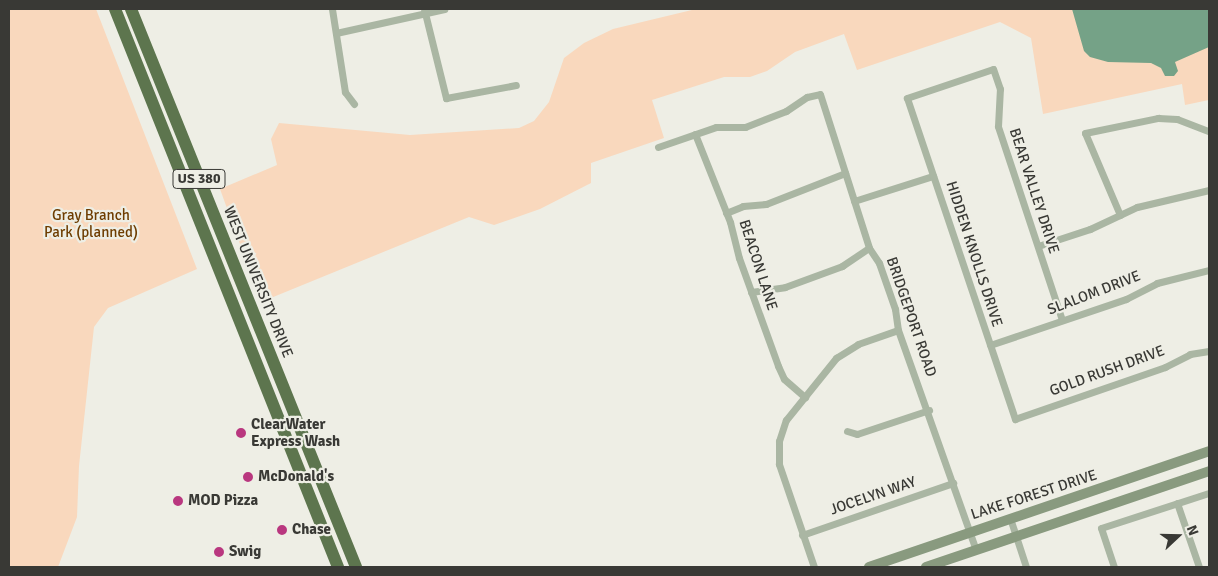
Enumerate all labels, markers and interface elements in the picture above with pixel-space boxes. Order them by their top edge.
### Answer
street label: BEAR VALLEY DRIVE [1005,126,1063,256]
road number: US 380 [172,168,226,190]
street label: HIDDEN KNOLLS DRIVE [942,179,1006,329]
street label: WEST UNIVERSITY DRIVE [219,204,297,360]
park label: Gray Branch Park (planned) [44,206,138,241]
street label: BEACON LANE [735,217,781,313]
street label: BRIDGEPORT ROAD [882,255,940,379]
street label: SLALOM DRIVE [1045,267,1143,319]
street label: GOLD RUSH DRIVE [1047,342,1167,400]
place label: ClearWater Express Wash [251,415,340,450]
marker: ClearWater Express Wash [235,427,247,439]
street label: LAKE FOREST DRIVE [969,466,1099,524]
place label: McDonald's [258,468,334,486]
marker: McDonald's [242,471,254,483]
street label: JOCELYN WAY [828,473,918,519]
place label: MOD Pizza [188,492,258,510]
marker: MOD Pizza [172,495,184,507]
north arrow [1153,511,1203,561]
place label: Chase [292,521,331,539]
text: N [1183,523,1202,538]
marker: Chase [276,524,288,536]
place label: Swig [229,543,261,561]
marker: Swig [213,546,225,558]

